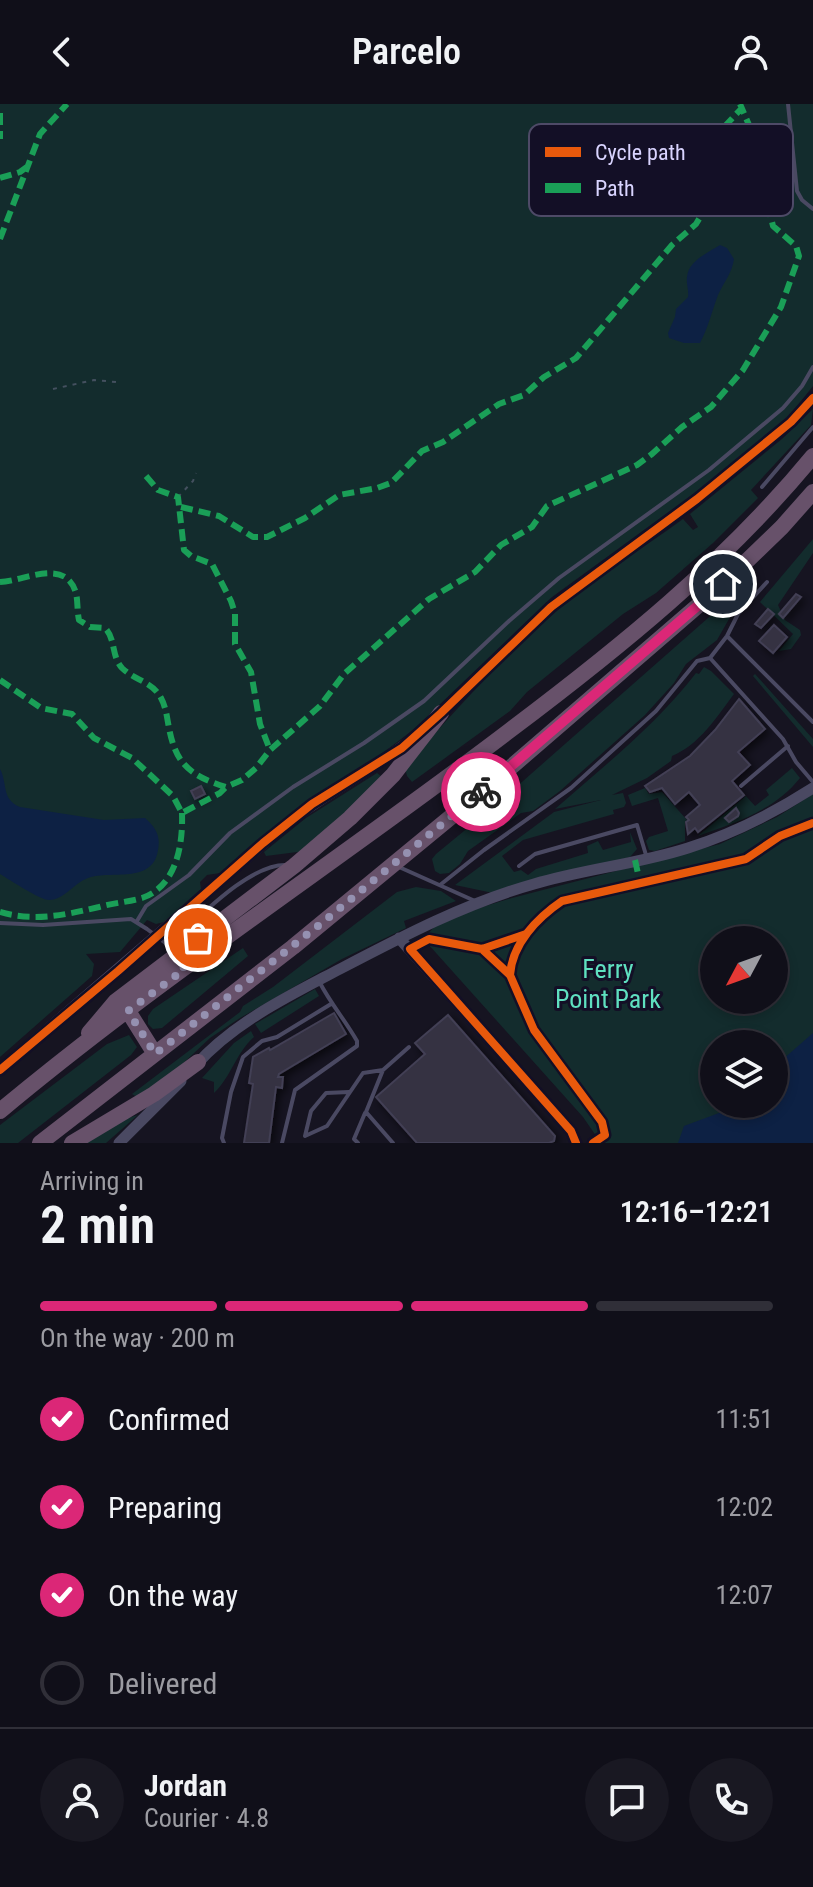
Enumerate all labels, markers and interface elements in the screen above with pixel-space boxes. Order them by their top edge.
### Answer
icon: back [40,30,84,74]
icon: person [729,30,773,74]
text: Parcelo [352,31,461,73]
legend [529,124,793,216]
text: Cycle path [595,140,686,165]
text: Path [595,176,635,201]
pin [689,550,757,618]
icon: home [701,562,745,606]
courier [441,752,521,832]
icon: bike [459,770,503,814]
pin [164,904,232,972]
icon: bag [176,916,220,960]
north arrow [700,926,788,1014]
map controls [700,926,788,1118]
park label: Ferry Point Park [555,954,661,1014]
button: layers [700,1030,788,1118]
text: Arriving in [40,1166,144,1196]
text: 12:16–12:21 [620,1194,773,1229]
text: 2 min [40,1195,155,1256]
text: On the way · 200 m [40,1323,235,1353]
icon: check [40,1397,84,1441]
text: Confirmed [108,1402,230,1437]
text: 11:51 [716,1404,773,1434]
icon: check [40,1485,84,1529]
text: Preparing [108,1490,222,1525]
text: 12:02 [716,1492,773,1522]
icon: check [40,1573,84,1617]
text: On the way [108,1578,238,1613]
text: 12:07 [716,1580,773,1610]
text: Delivered [108,1666,217,1701]
button: person [40,1758,124,1842]
button: chat [585,1758,669,1842]
button: phone [689,1758,773,1842]
text: Jordan [144,1768,227,1803]
text: Courier · 4.8 [144,1803,269,1833]

